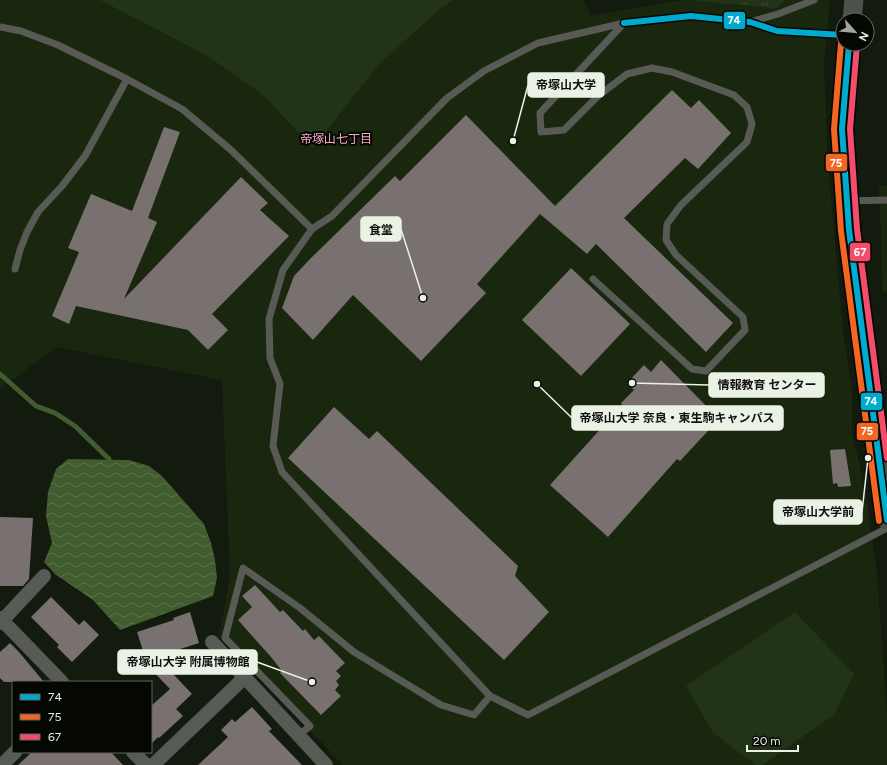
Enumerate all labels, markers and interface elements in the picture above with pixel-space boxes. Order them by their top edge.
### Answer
line badge: 74 [723,11,746,30]
north arrow [835,12,875,52]
text: 74 [727,14,741,27]
text: N [856,30,871,43]
callout: 帝塚山大学 [528,73,604,97]
text: 帝塚山大学 [536,78,596,92]
district label: 帝塚山七丁目 [300,132,372,146]
line badge: 75 [825,153,848,172]
text: 75 [830,157,842,170]
callout: 食堂 [361,217,401,241]
text: 食堂 [369,223,393,237]
line badge: 67 [849,242,871,262]
text: 67 [854,246,866,259]
callout: 情報教育 センター [709,373,824,397]
text: 情報教育 センター [718,378,816,392]
line badge: 74 [860,392,883,411]
text: 74 [864,395,878,408]
callout: 帝塚山大学 奈良・東生駒キャンパス [572,406,783,430]
text: 帝塚山大学 奈良・東生駒キャンパス [580,411,774,425]
line badge: 75 [856,422,879,441]
text: 75 [861,425,873,438]
callout: 帝塚山大学前 [774,500,862,524]
text: 帝塚山大学前 [782,505,854,519]
callout: 帝塚山大学 附属博物館 [118,650,257,674]
text: 帝塚山大学 附属博物館 [127,655,249,669]
legend [12,681,152,753]
text: 74 [48,690,62,704]
text: 75 [48,710,61,724]
scale bar [747,727,798,753]
text: 67 [48,730,62,744]
text: 20 m [753,734,781,748]

